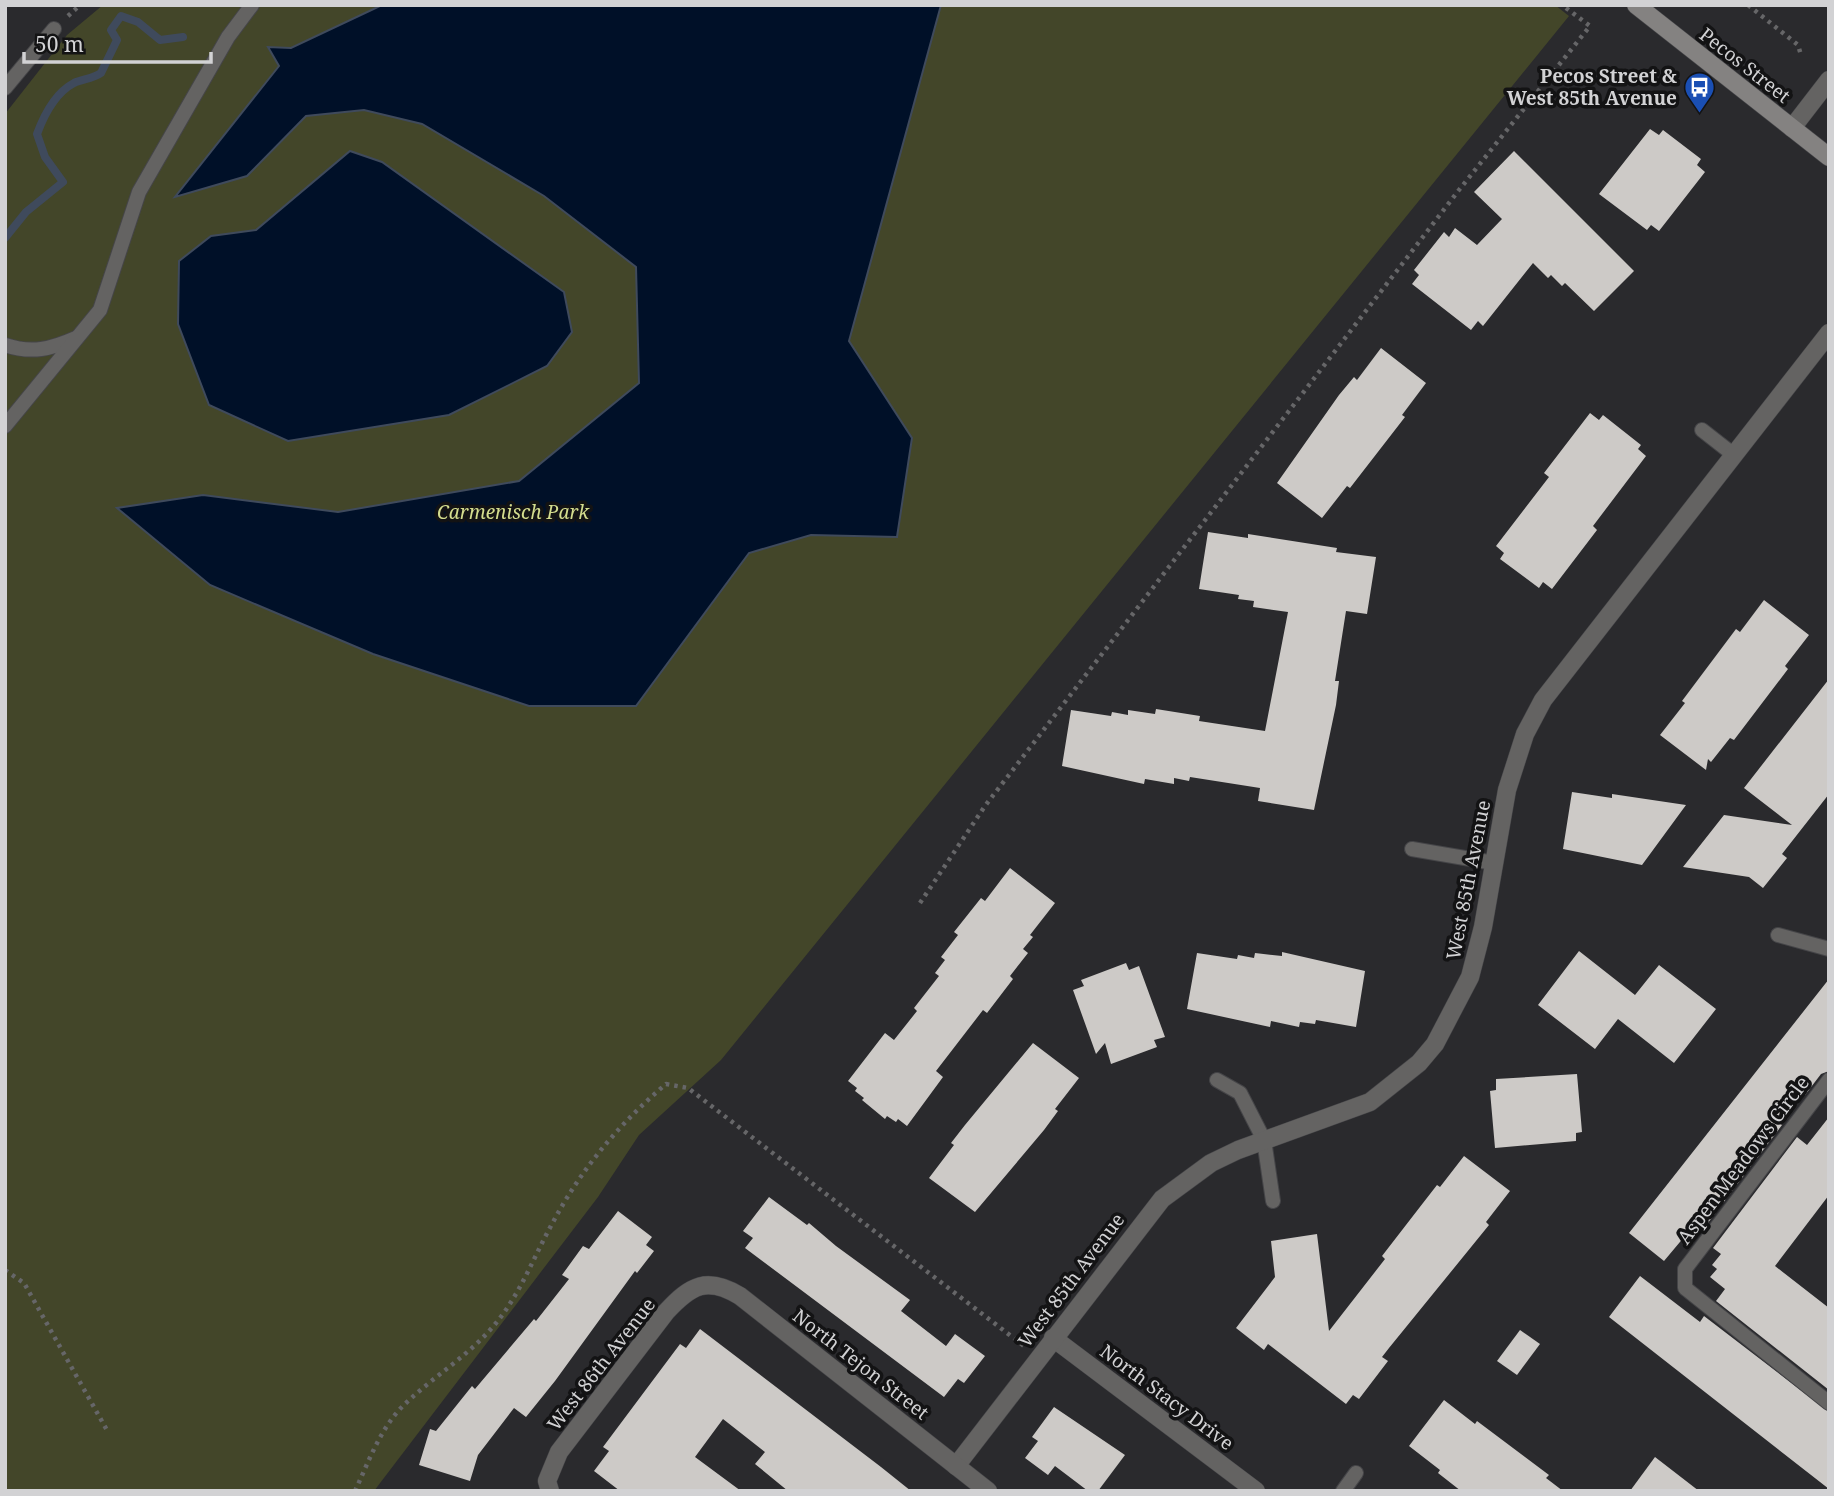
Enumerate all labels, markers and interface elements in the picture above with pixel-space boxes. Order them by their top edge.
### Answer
scale bar [24,21,212,65]
street label: Pecos Street [1694,21,1796,109]
text: 50 m [35,30,84,58]
place label: Pecos Street & West 85th Avenue [1507,63,1677,111]
bus stop icon: Pecos Street & West 85th Avenue [1683,70,1717,114]
park label: Carmenisch Park [437,499,590,525]
street label: West 85th Avenue [1440,798,1496,962]
street label: Aspen Meadows Circle [1671,1071,1815,1249]
street label: West 85th Avenue [1012,1207,1130,1353]
street label: West 86th Avenue [541,1292,661,1436]
street label: North Tejon Street [788,1303,935,1425]
street label: North Stacy Drive [1095,1338,1239,1456]

